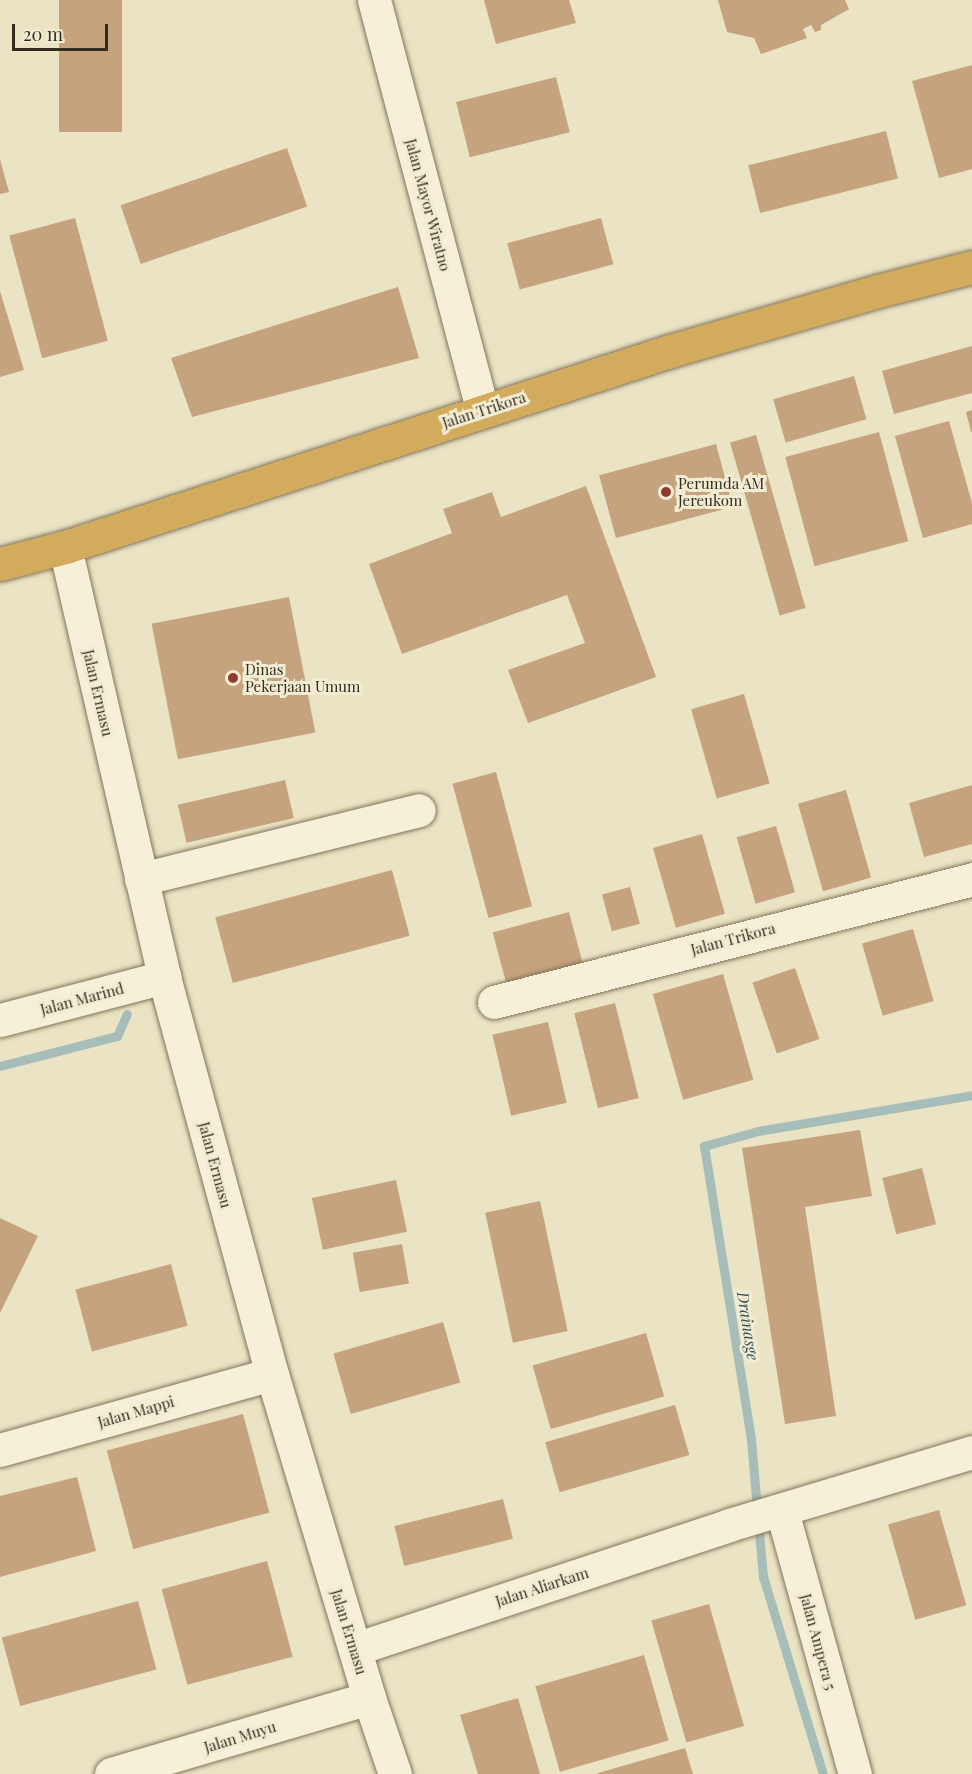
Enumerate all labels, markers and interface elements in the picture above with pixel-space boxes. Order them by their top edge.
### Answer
scale bar [15,12,111,50]
text: 20 m [23,22,63,46]
street label: Jalan Mayor Wiratno [402,136,454,274]
street label: Jalan Trikora [440,388,528,432]
place label: Perumda AM Jereukom [678,474,765,509]
marker: Perumda AM Jereukom [659,485,673,499]
street label: Jalan Ermasu [79,648,117,738]
place label: Dinas Pekerjaan Umum [245,660,360,695]
marker: Dinas Pekerjaan Umum [226,671,240,685]
street label: Jalan Trikora [689,919,777,959]
street label: Jalan Marind [38,979,126,1019]
street label: Jalan Ermasu [195,1120,235,1210]
water label: Drainasge [733,1290,763,1362]
street label: Jalan Mappi [96,1392,176,1432]
street label: Jalan Aliarkam [493,1563,591,1611]
street label: Jalan Ermasu [327,1587,371,1677]
street label: Jalan Ampera 5 [796,1592,840,1692]
street label: Jalan Muyu [202,1718,278,1756]

